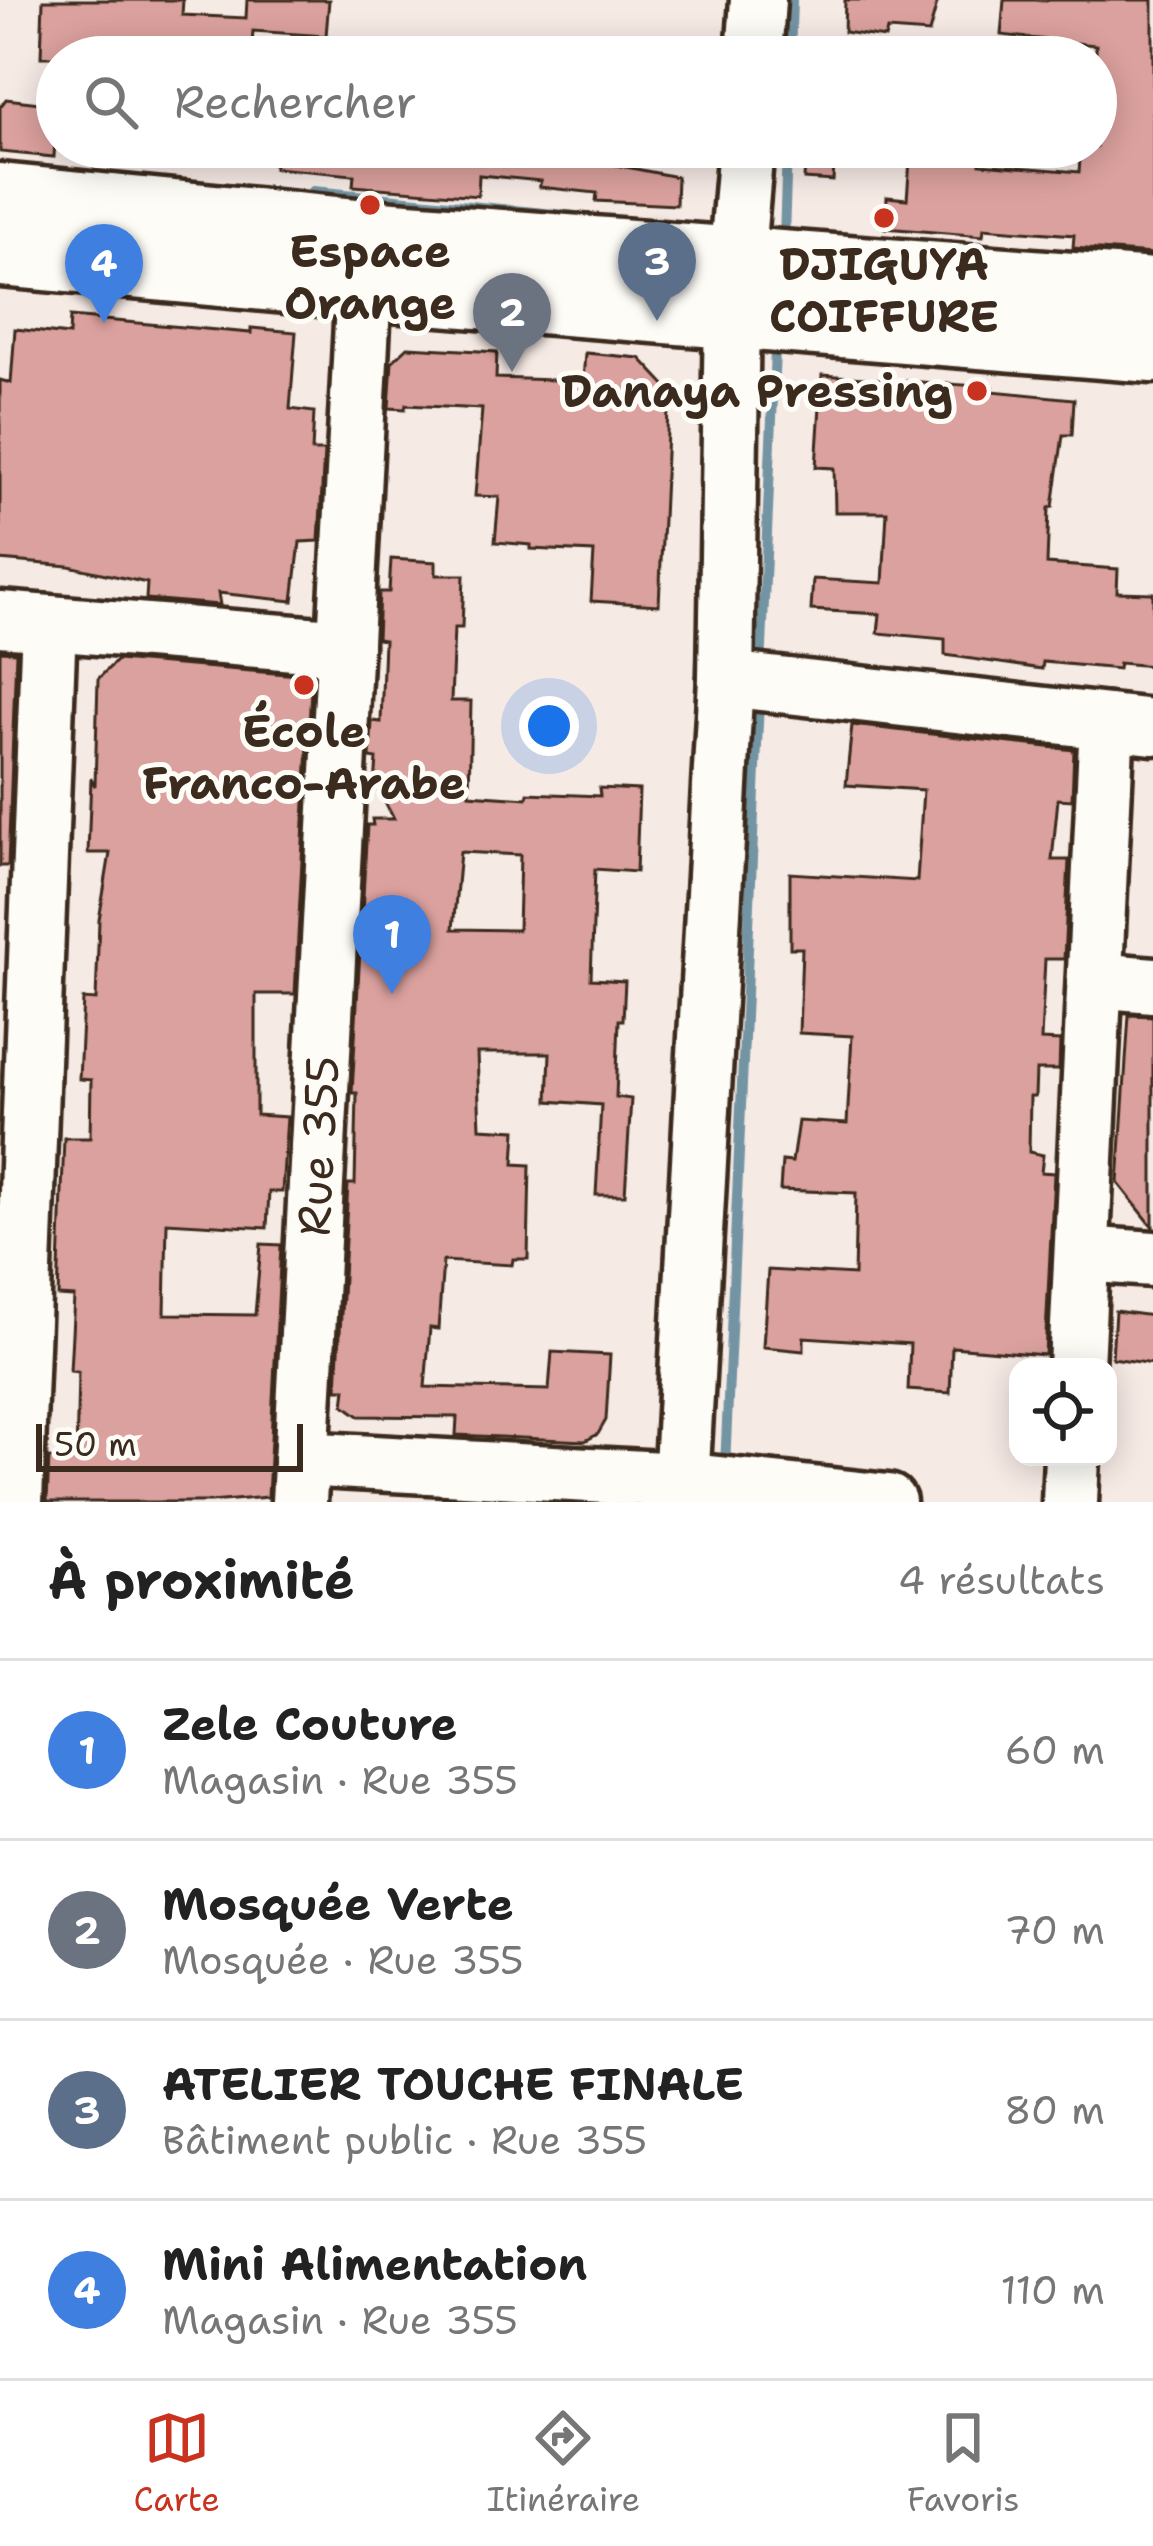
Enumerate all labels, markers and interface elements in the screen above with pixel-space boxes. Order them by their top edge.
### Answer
search box [36,36,1117,168]
icon: search [78,69,144,135]
text: Rechercher [174,72,417,132]
marker: Espace Orange [357,192,383,218]
marker: DJIGUYA COIFFURE [871,205,897,231]
place label: Espace Orange [284,221,456,333]
pin: 3 [618,222,696,321]
pin: 4 [65,224,143,323]
place label: DJIGUYA COIFFURE [769,234,999,346]
pin: 2 [473,273,551,372]
place label: Danaya Pressing [561,361,953,421]
marker: Danaya Pressing [964,378,990,404]
marker: École Franco-Arabe [291,672,317,698]
your location [519,696,579,756]
place label: École Franco-Arabe [142,700,466,813]
pin: 1 [353,895,431,994]
street label: Rue 355 [283,1054,353,1238]
map controls [1009,1358,1117,1466]
button: locate [1009,1358,1117,1466]
scale bar [36,1418,303,1471]
text: 50 m [54,1422,137,1467]
text: À proximité [48,1546,355,1614]
text: 4 résultats [898,1554,1105,1606]
text: Zele Couture [162,1694,458,1754]
text: 1 [78,1724,96,1776]
text: 60 m [1005,1724,1105,1776]
text: Magasin · Rue 355 [162,1754,518,1806]
text: Mosquée Verte [162,1874,514,1934]
text: 2 [73,1904,101,1956]
text: 70 m [1004,1904,1105,1956]
text: Mosquée · Rue 355 [162,1934,524,1986]
text: ATELIER TOUCHE FINALE [162,2054,744,2114]
text: 3 [73,2084,101,2136]
text: 80 m [1004,2084,1105,2136]
text: Bâtiment public · Rue 355 [162,2114,647,2166]
text: Mini Alimentation [162,2234,587,2294]
text: 4 [73,2264,101,2316]
text: 110 m [1001,2264,1105,2316]
text: Magasin · Rue 355 [162,2294,518,2346]
tab: Carte [133,2405,220,2522]
tab: Itinéraire [487,2405,640,2522]
tab: Favoris [907,2405,1020,2522]

